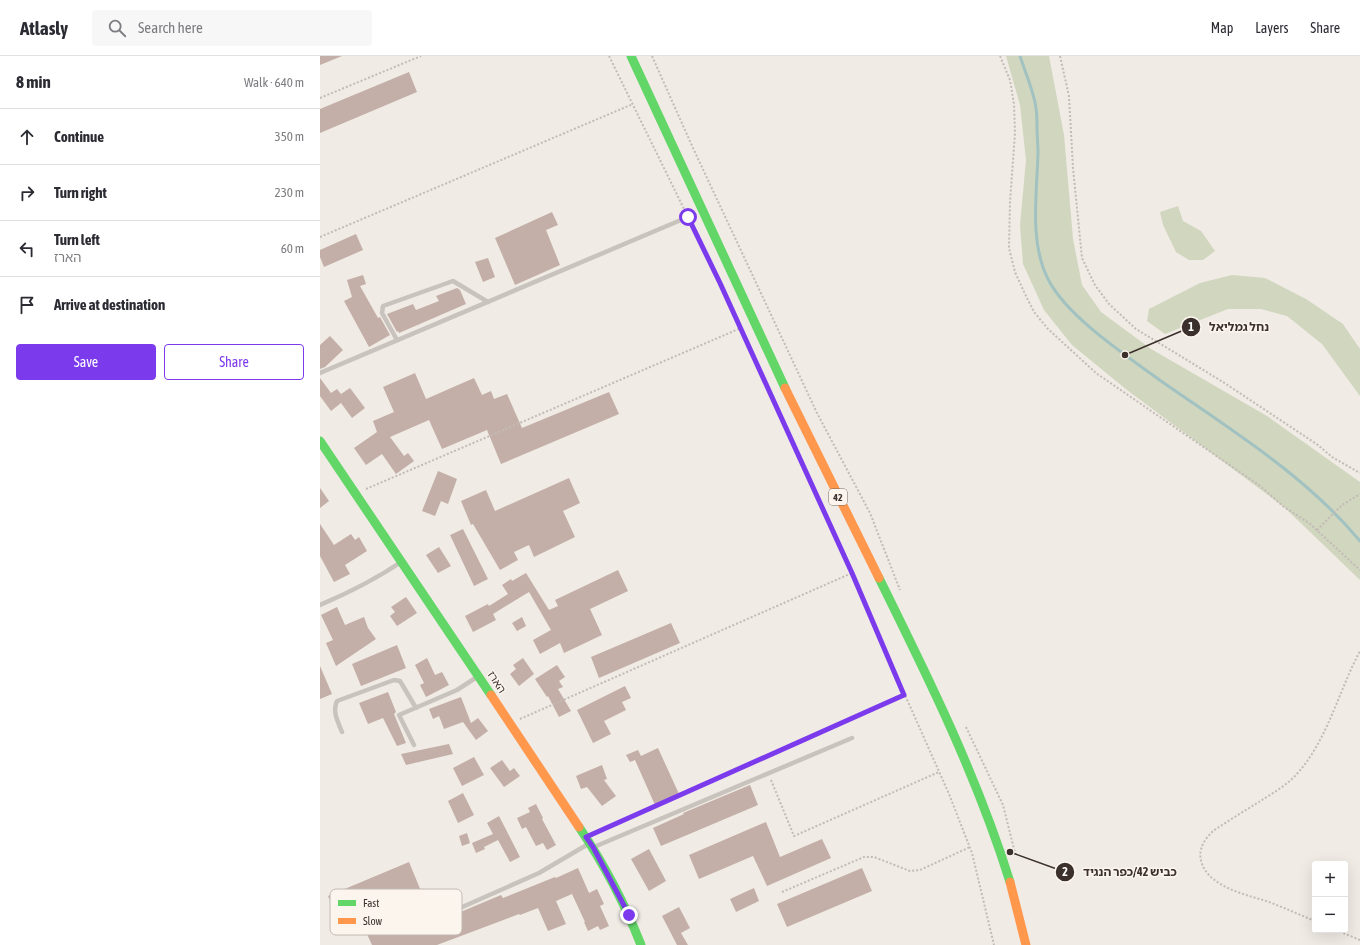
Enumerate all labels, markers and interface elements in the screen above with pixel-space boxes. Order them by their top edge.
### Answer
search box [92,10,372,46]
text: Atlasly [20,17,68,39]
icon: search [106,17,128,39]
text: Search here [138,19,203,36]
text: Map [1211,20,1233,36]
text: Layers [1255,20,1288,36]
text: Share [1310,20,1340,36]
text: 8 min [16,72,51,92]
text: Walk · 640 m [244,75,304,90]
icon: ahead [16,126,38,148]
text: Continue [54,128,104,145]
text: 350 m [275,129,304,144]
icon: right [16,182,38,204]
text: Turn right [54,184,107,201]
text: 230 m [275,185,304,200]
route start [679,208,697,226]
text: Turn left [54,231,100,248]
icon: left [16,238,38,260]
text: 60 m [281,241,304,256]
text: הארז [54,250,81,265]
icon: arrive [16,294,38,316]
text: Arrive at destination [54,296,165,313]
callout: נחל גמליאל [1181,315,1277,339]
text: 1 [1188,320,1194,334]
text: נחל גמליאל [1209,320,1269,334]
button: Save [16,344,156,380]
button: Share [164,344,304,380]
road number: 42 [829,489,847,505]
street label: הארז [486,669,509,695]
callout: כביש 42/כפר הנגיד [1055,860,1185,884]
map controls [1312,861,1348,933]
button: + [1312,861,1348,897]
text: 2 [1062,865,1068,879]
text: כביש 42/כפר הנגיד [1083,865,1177,879]
legend [330,889,462,935]
text: Fast [363,897,379,909]
button: − [1312,897,1348,933]
route end [620,906,638,924]
text: Slow [363,915,382,927]

